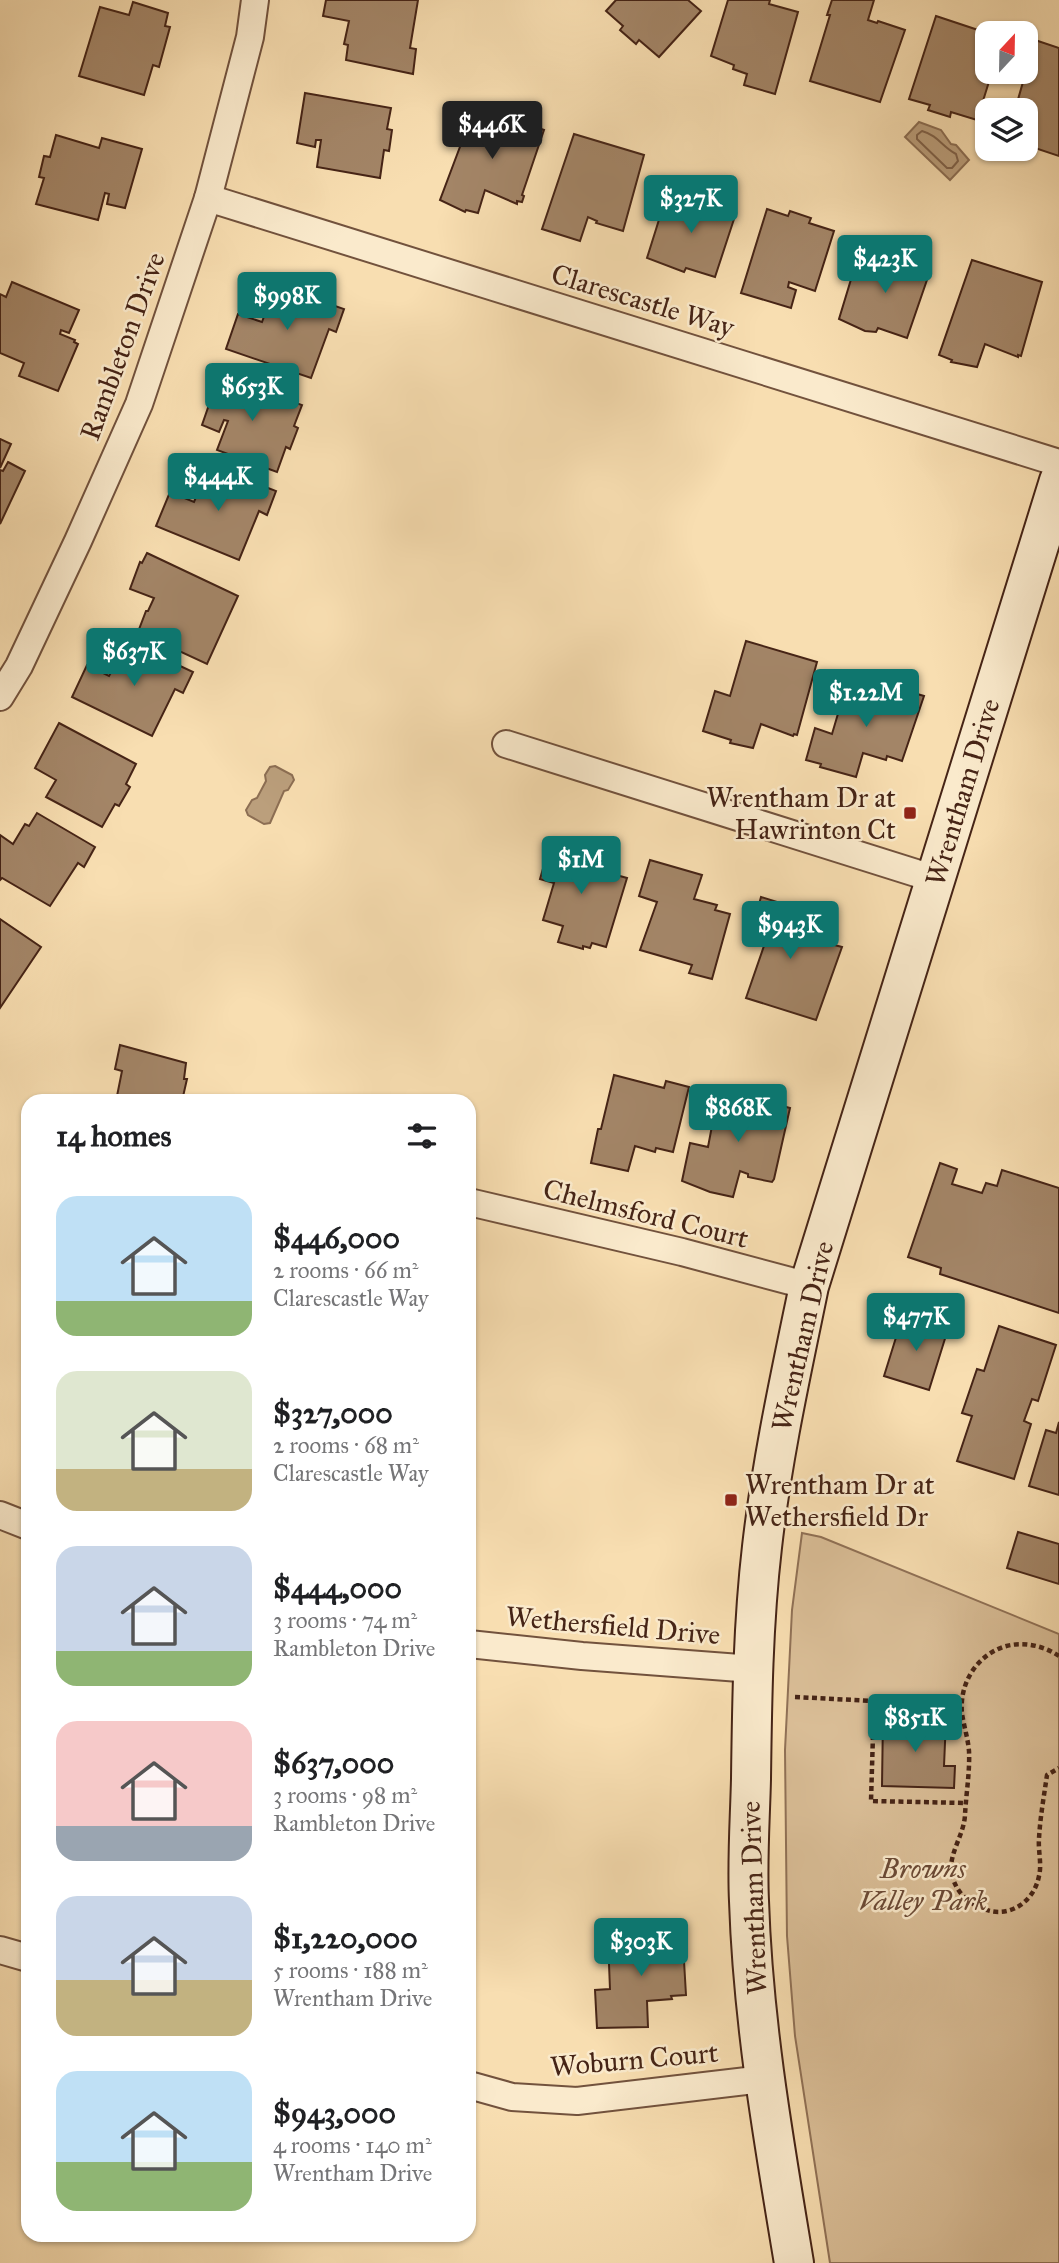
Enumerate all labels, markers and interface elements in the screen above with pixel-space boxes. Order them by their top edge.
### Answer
north arrow [975,21,1038,84]
map controls [975,21,1038,161]
button: layers [975,98,1038,161]
pin: $446K [443,102,541,161]
text: $446K [458,110,526,138]
pin: $327K [642,176,740,235]
text: $327K [660,184,722,212]
pin: $423K [836,236,934,295]
text: $423K [853,244,917,272]
street label: Rambleton Drive [72,247,173,445]
street label: Clarescastle Way [547,256,739,345]
pin: $998K [238,272,336,332]
text: $998K [253,281,321,309]
pin: $653K [203,364,301,423]
text: $653K [221,372,283,400]
pin: $444K [169,454,267,513]
text: $444K [184,462,252,490]
pin: $637K [85,628,183,688]
text: $637K [102,637,166,665]
pin: $1.22M [809,670,923,729]
text: $1.22M [829,678,903,706]
street label: Wrentham Drive [917,694,1008,890]
place label: Wrentham Dr at Hawrinton Ct [706,780,896,847]
marker: Wrentham Dr at Hawrinton Ct [902,805,918,821]
pin: $1M [547,836,615,896]
text: $1M [558,845,604,873]
pin: $943K [741,902,839,961]
text: $943K [758,910,822,938]
pin: $868K [689,1084,787,1144]
text: $868K [705,1093,771,1121]
icon: filters [403,1117,441,1155]
text: 14 homes [56,1118,171,1154]
street label: Chelmsford Court [540,1171,752,1256]
text: $446,000 [273,1220,400,1256]
icon: home [112,1224,196,1308]
street label: Wrentham Drive [764,1238,841,1435]
text: 2 rooms · 66 m² [273,1256,418,1284]
text: Clarescastle Way [273,1284,429,1312]
pin: $477K [867,1294,965,1353]
text: $477K [883,1302,949,1330]
text: $327,000 [273,1395,393,1431]
icon: home [112,1399,196,1483]
text: 2 rooms · 68 m² [273,1431,419,1459]
text: Clarescastle Way [273,1459,429,1487]
place label: Wrentham Dr at Wethersfield Dr [745,1467,935,1534]
marker: Wrentham Dr at Wethersfield Dr [723,1492,739,1508]
text: $444,000 [273,1570,402,1606]
icon: home [112,1574,196,1658]
street label: Wethersfield Drive [504,1599,722,1652]
text: 3 rooms · 74 m² [273,1606,417,1634]
text: Rambleton Drive [273,1634,435,1662]
pin: $851K [866,1694,964,1754]
text: $851K [884,1703,946,1731]
text: $637,000 [273,1745,394,1781]
icon: home [112,1749,196,1833]
text: 3 rooms · 98 m² [273,1781,417,1809]
street label: Wrentham Drive [733,1800,774,1996]
text: Rambleton Drive [273,1809,435,1837]
park label: Browns Valley Park [859,1851,988,1918]
pin: $303K [592,1918,690,1978]
text: $1,220,000 [273,1920,418,1956]
icon: home [112,1924,196,2008]
text: $303K [610,1927,672,1955]
text: 5 rooms · 188 m² [273,1956,428,1984]
text: Wrentham Drive [273,1984,432,2012]
street label: Woburn Court [549,2035,720,2084]
text: $943,000 [273,2095,396,2131]
icon: home [112,2099,196,2183]
text: 4 rooms · 140 m² [273,2131,432,2159]
text: Wrentham Drive [273,2159,432,2187]

